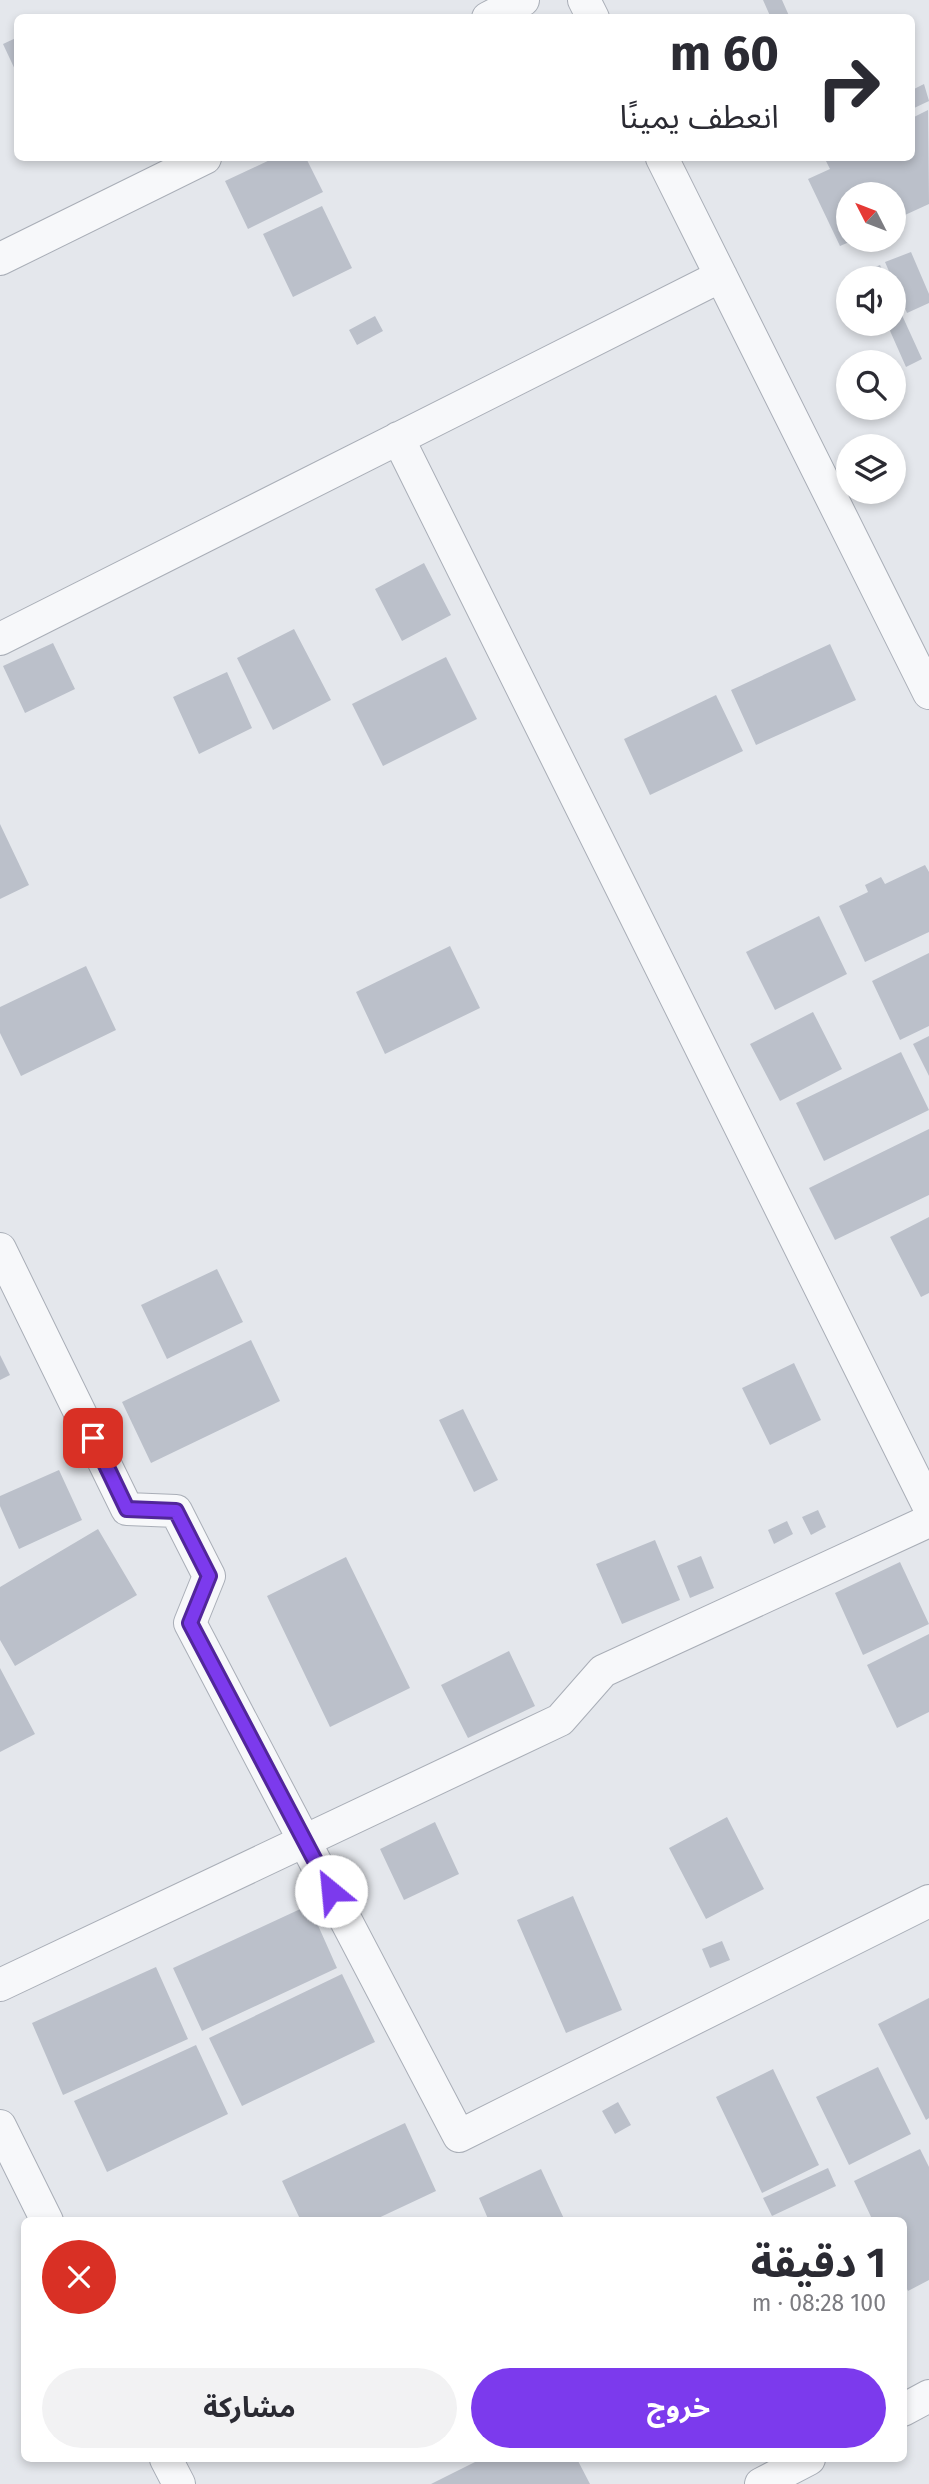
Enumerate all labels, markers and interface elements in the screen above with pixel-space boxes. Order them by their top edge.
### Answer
text: 60 m [670,24,779,83]
icon: right [803,42,894,133]
text: انعطف يمينًا [619,98,779,136]
north arrow [836,182,906,252]
map controls [836,182,906,504]
button: sound [836,266,906,336]
button: search [836,350,906,420]
button: layers [836,434,906,504]
pin [63,1408,123,1468]
icon: arrive [74,1419,112,1457]
position arrow [294,1854,368,1928]
text: 1 دقيقة [751,2238,886,2288]
button: close [42,2240,116,2314]
text: 100 m · 08:28 [752,2289,886,2317]
button: مشاركة [42,2368,457,2448]
button: خروج [471,2368,886,2448]

